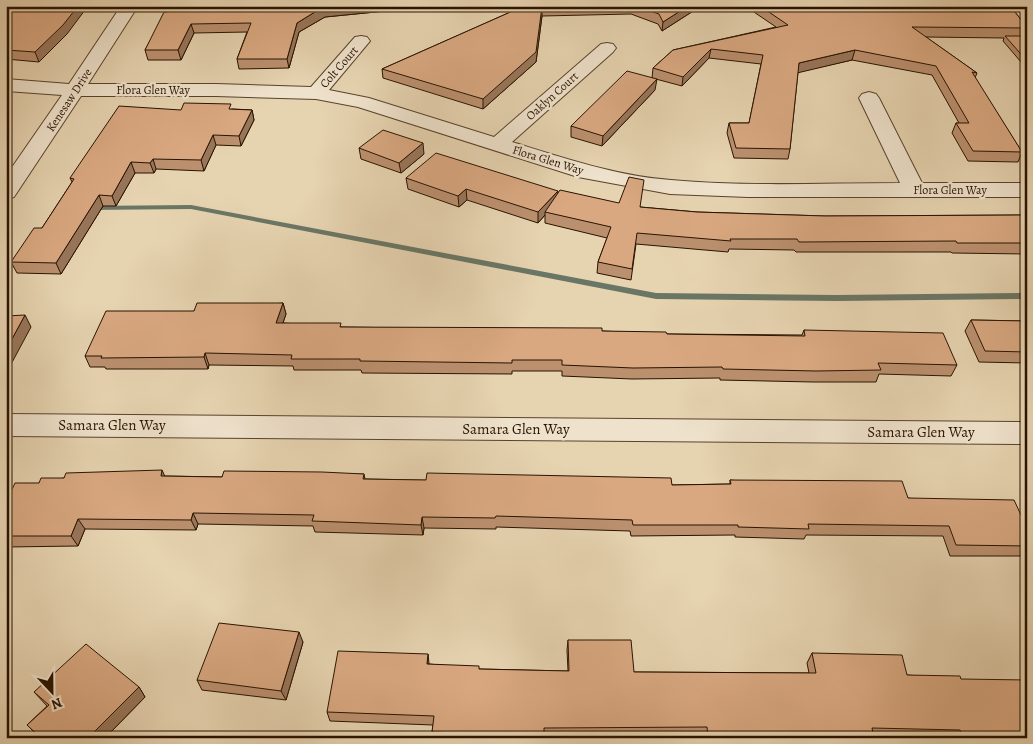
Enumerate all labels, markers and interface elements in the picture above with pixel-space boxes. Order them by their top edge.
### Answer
street label: Colt Court [316,43,362,91]
street label: Kenesaw Drive [43,65,95,135]
street label: Oaklyn Court [522,68,582,124]
street label: Flora Glen Way [116,82,190,98]
street label: Flora Glen Way [510,142,586,179]
street label: Flora Glen Way [913,182,987,198]
street label: Samara Glen Way [58,415,166,435]
street label: Samara Glen Way [462,419,570,439]
street label: Samara Glen Way [867,422,975,442]
north arrow [28,666,78,716]
text: N [48,693,65,714]

